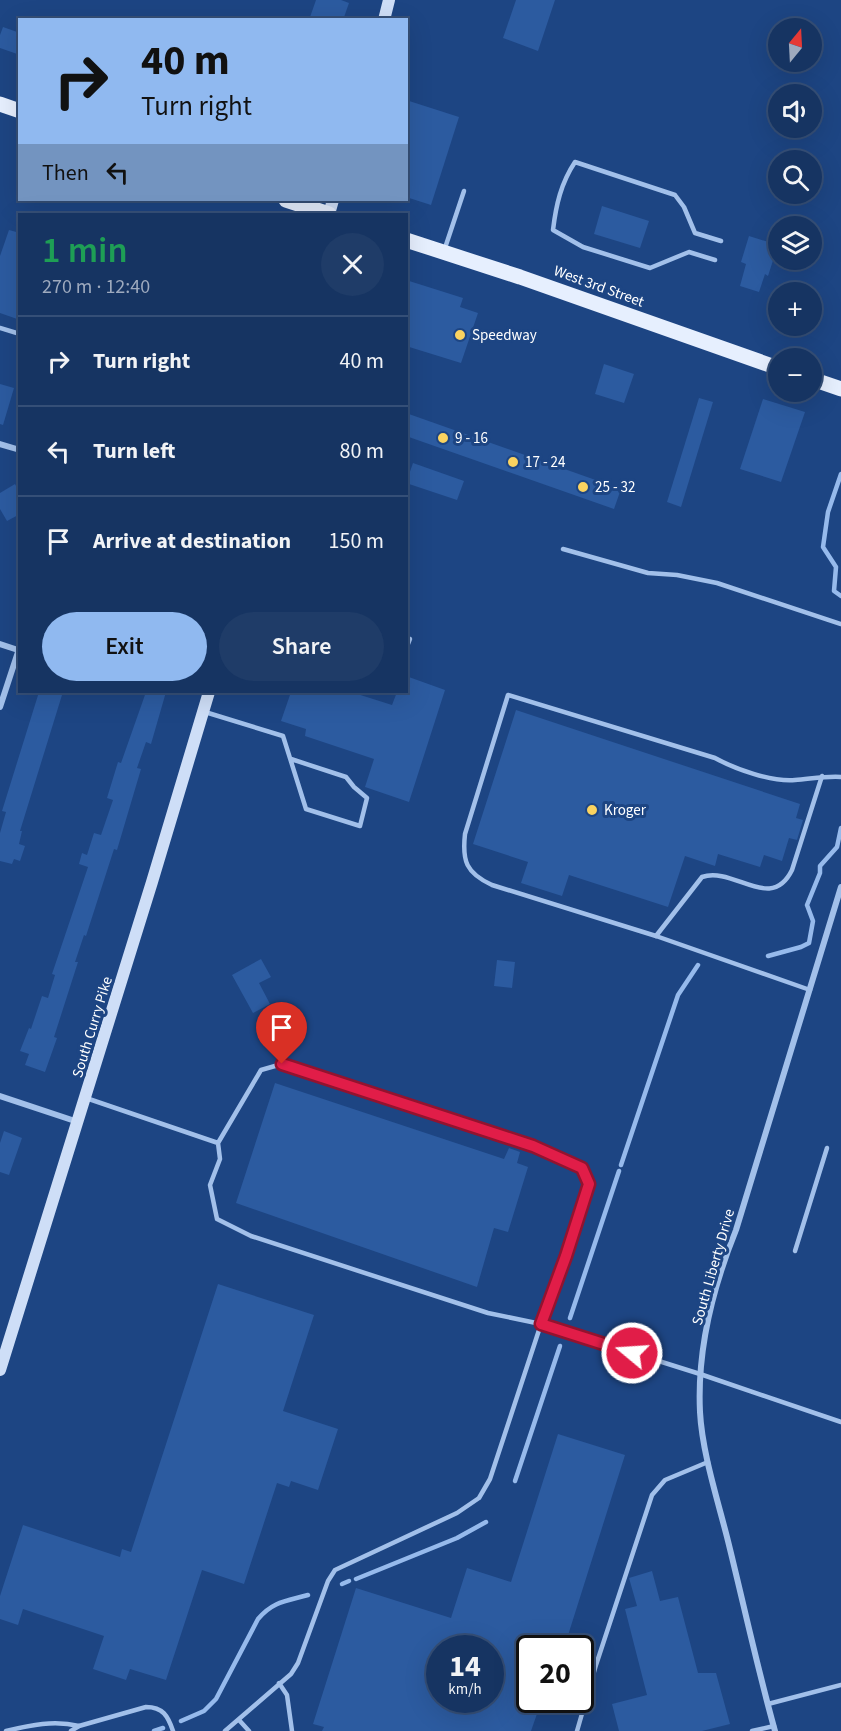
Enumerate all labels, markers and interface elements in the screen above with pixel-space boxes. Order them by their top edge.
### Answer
north arrow [768,18,822,72]
map controls [768,18,822,402]
text: 40 m [141,31,230,91]
icon: right [42,42,120,120]
button: sound [768,84,822,138]
text: Turn right [141,87,252,126]
button: search [768,150,822,204]
icon: left [101,156,134,189]
text: Then [42,157,89,189]
button: layers [768,216,822,270]
text: 1 min [42,225,128,276]
button: close [321,233,384,296]
street label: West 3rd Street [551,260,647,313]
text: 270 m · 12:40 [42,273,150,301]
button: + [768,282,822,336]
place label: Speedway [472,325,537,346]
marker: Speedway [453,328,467,342]
icon: right [42,345,75,378]
text: Turn right [93,345,190,377]
text: 40 m [339,345,384,377]
button: − [768,348,822,402]
place label: 9 - 16 [455,428,488,449]
marker: 9 - 16 [436,431,450,445]
icon: left [42,435,75,468]
text: Turn left [93,435,175,467]
text: 80 m [339,435,384,467]
place label: 17 - 24 [525,452,566,473]
marker: 17 - 24 [506,455,520,469]
place label: 25 - 32 [595,477,636,498]
marker: 25 - 32 [576,480,590,494]
icon: arrive [42,525,75,558]
text: Arrive at destination [93,525,291,557]
text: 150 m [329,525,384,557]
button: Exit [42,612,207,681]
button: Share [219,612,384,681]
place label: Kroger [604,800,647,821]
marker: Kroger [585,803,599,817]
street label: South Curry Pike [67,974,118,1080]
pin [256,1002,307,1064]
icon: arrive [265,1011,298,1044]
street label: South Liberty Drive [687,1207,740,1328]
position arrow [600,1321,664,1385]
speed limit sign: 20 [516,1635,594,1713]
text: 14 [449,1645,481,1688]
text: km/h [448,1679,482,1700]

